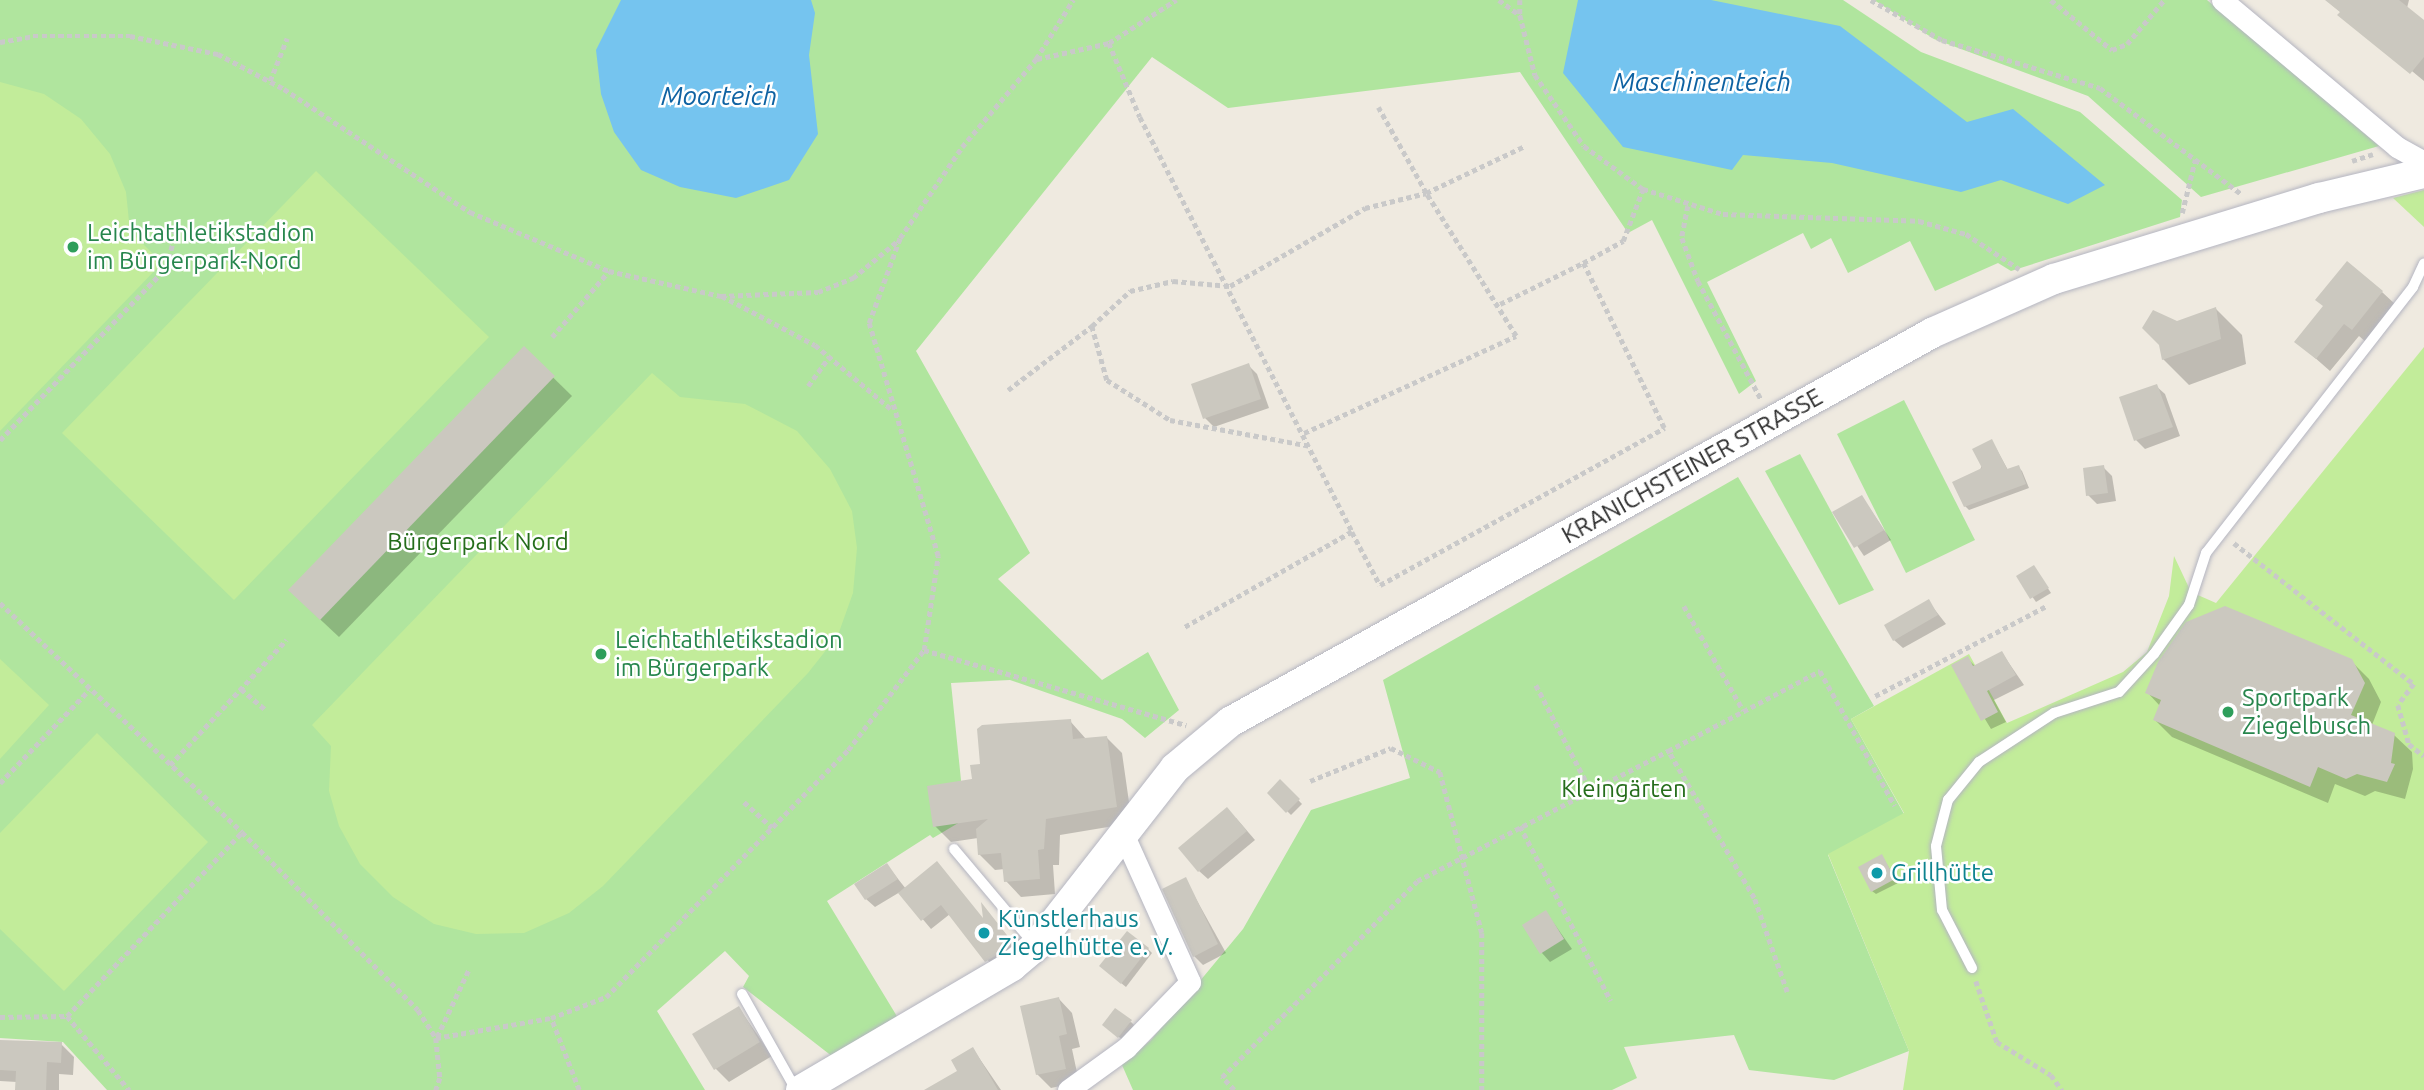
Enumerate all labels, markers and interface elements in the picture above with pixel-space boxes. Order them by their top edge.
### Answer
water label: Maschinenteich [1613,66,1791,98]
water label: Moorteich [661,80,777,112]
place label: Leichtathletikstadion im Bürgerpark-Nord [87,219,315,275]
marker: Leichtathletikstadion im Bürgerpark-Nord [65,239,81,255]
street label: KRANICHSTEINER STRASSE [1557,382,1827,550]
park label: Bürgerpark Nord [387,528,569,556]
place label: Leichtathletikstadion im Bürgerpark [615,626,843,682]
marker: Leichtathletikstadion im Bürgerpark [593,646,609,662]
place label: Sportpark Ziegelbusch [2242,684,2371,740]
marker: Sportpark Ziegelbusch [2220,704,2236,720]
park label: Kleingärten [1561,775,1687,803]
place label: Grillhütte [1891,859,1994,887]
marker: Grillhütte [1869,865,1885,881]
place label: Künstlerhaus Ziegelhütte e. V. [998,905,1173,961]
marker: Künstlerhaus Ziegelhütte e. V. [976,925,992,941]

